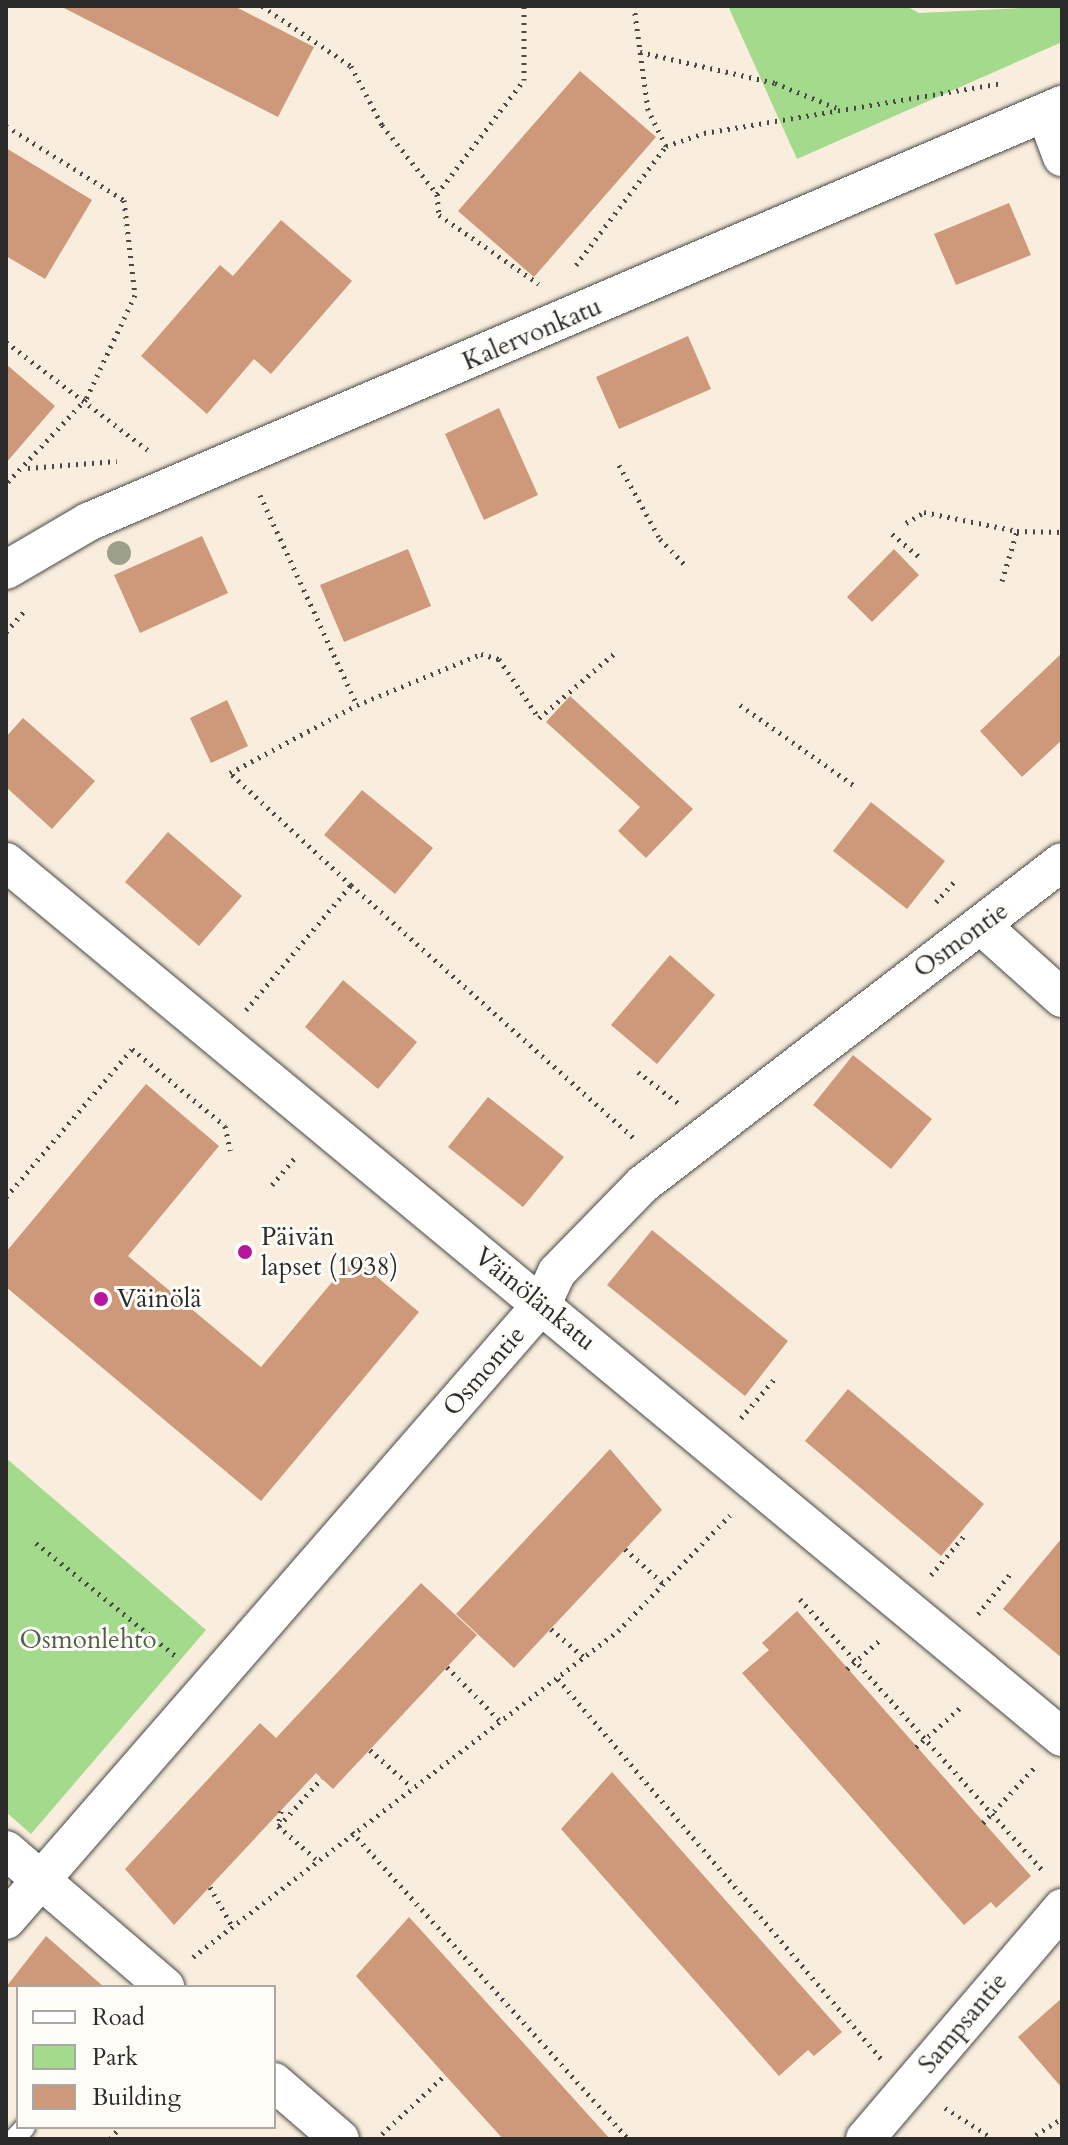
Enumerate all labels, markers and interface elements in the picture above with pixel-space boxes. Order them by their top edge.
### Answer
street label: Kalervonkatu [458,291,606,377]
street label: Osmontie [908,895,1014,985]
place label: Päivän lapset (1938) [261,1221,398,1282]
street label: Väinölänkatu [468,1241,602,1357]
marker: Päivän lapset (1938) [236,1243,254,1261]
place label: Väinölä [117,1283,202,1315]
marker: Väinölä [92,1290,110,1308]
street label: Osmontie [436,1320,532,1422]
park label: Osmonlehto [20,1624,156,1656]
street label: Sampsantie [912,1966,1014,2080]
legend [16,1985,276,2129]
text: Road [92,2001,145,2034]
text: Park [92,2041,138,2074]
text: Building [92,2081,181,2114]

